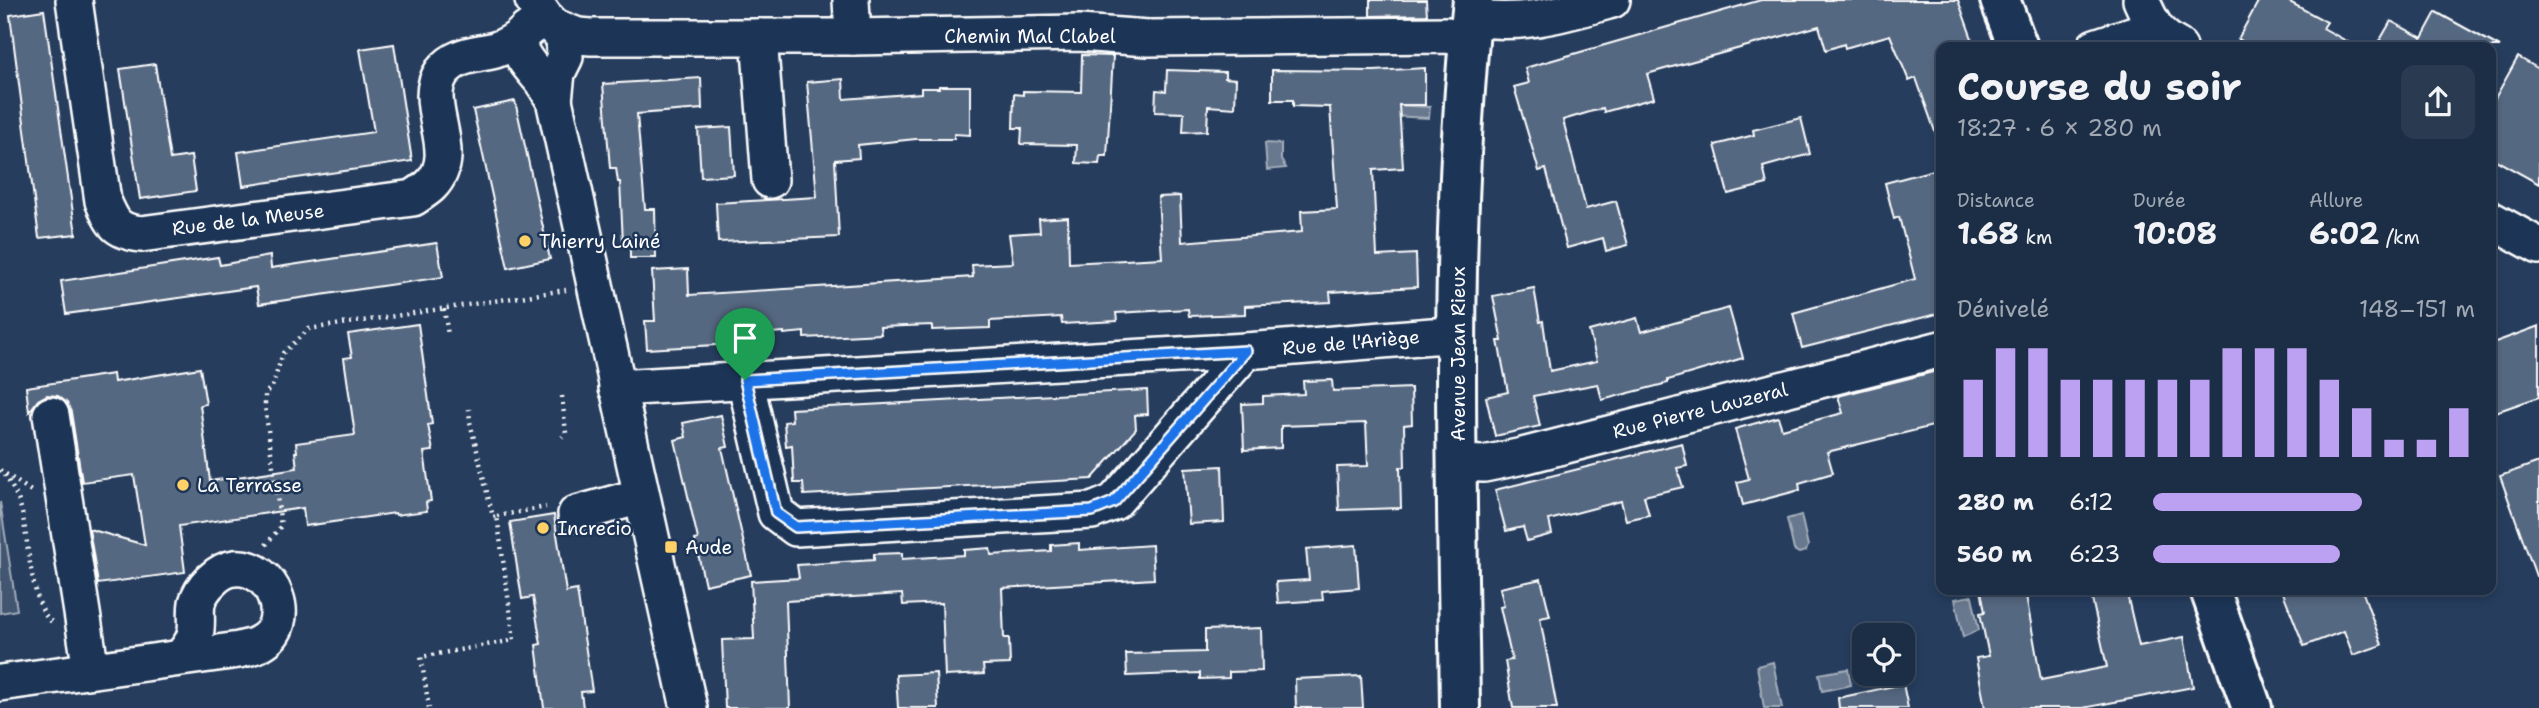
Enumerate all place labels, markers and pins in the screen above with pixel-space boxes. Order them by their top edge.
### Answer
place label: Thierry Lainé [539,229,661,254]
marker: Thierry Lainé [517,233,533,249]
pin [715,308,775,380]
place label: La Terrasse [197,473,302,498]
marker: La Terrasse [175,477,191,493]
place label: Increcio [557,516,632,541]
marker: Increcio [535,520,551,536]
place label: Aude [685,535,732,560]
marker: Aude [663,539,679,555]

